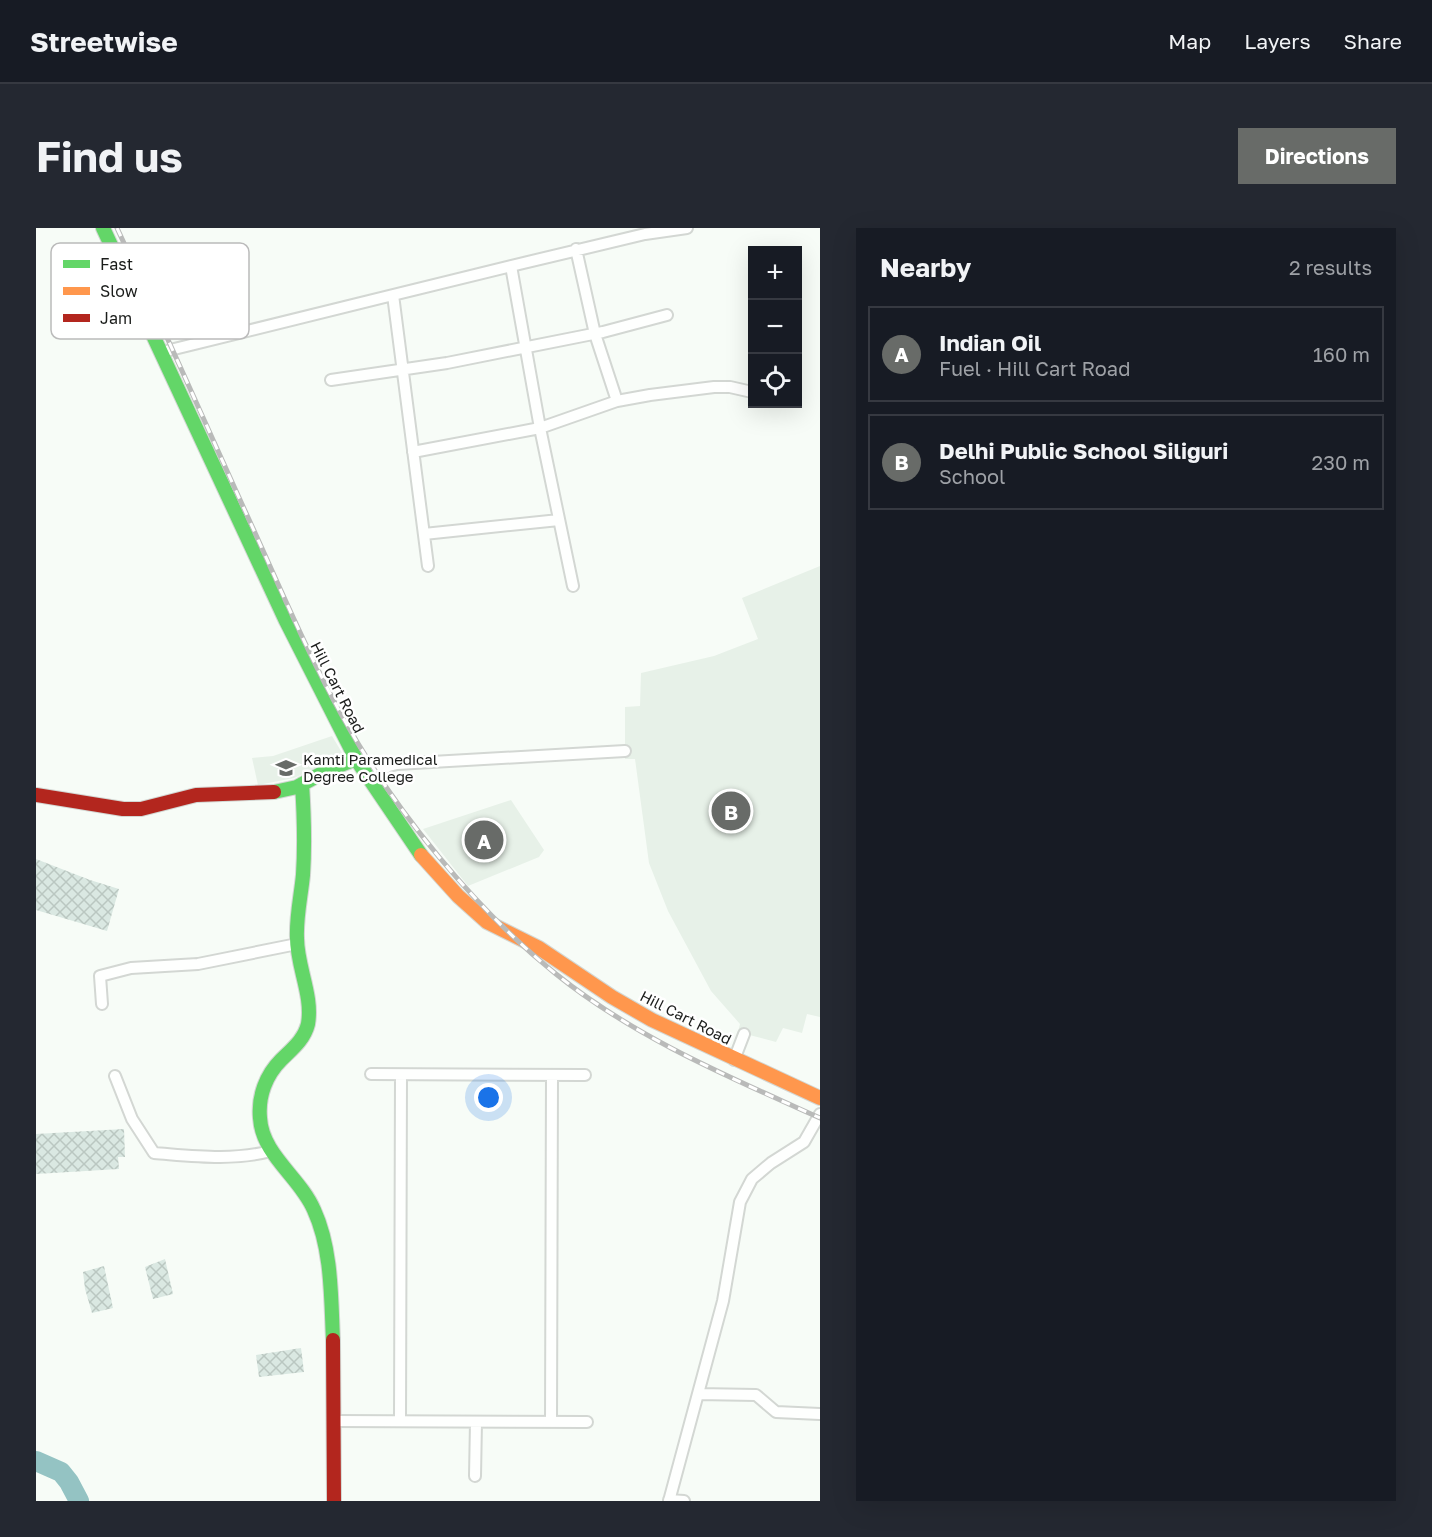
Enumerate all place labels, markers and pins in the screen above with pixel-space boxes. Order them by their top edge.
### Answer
place label: Kamti Paramedical Degree College [303,750,438,785]
school or university icon: Kamti Paramedical Degree College [274,756,298,780]
pin: B [712,788,750,834]
pin: A [464,818,504,862]

